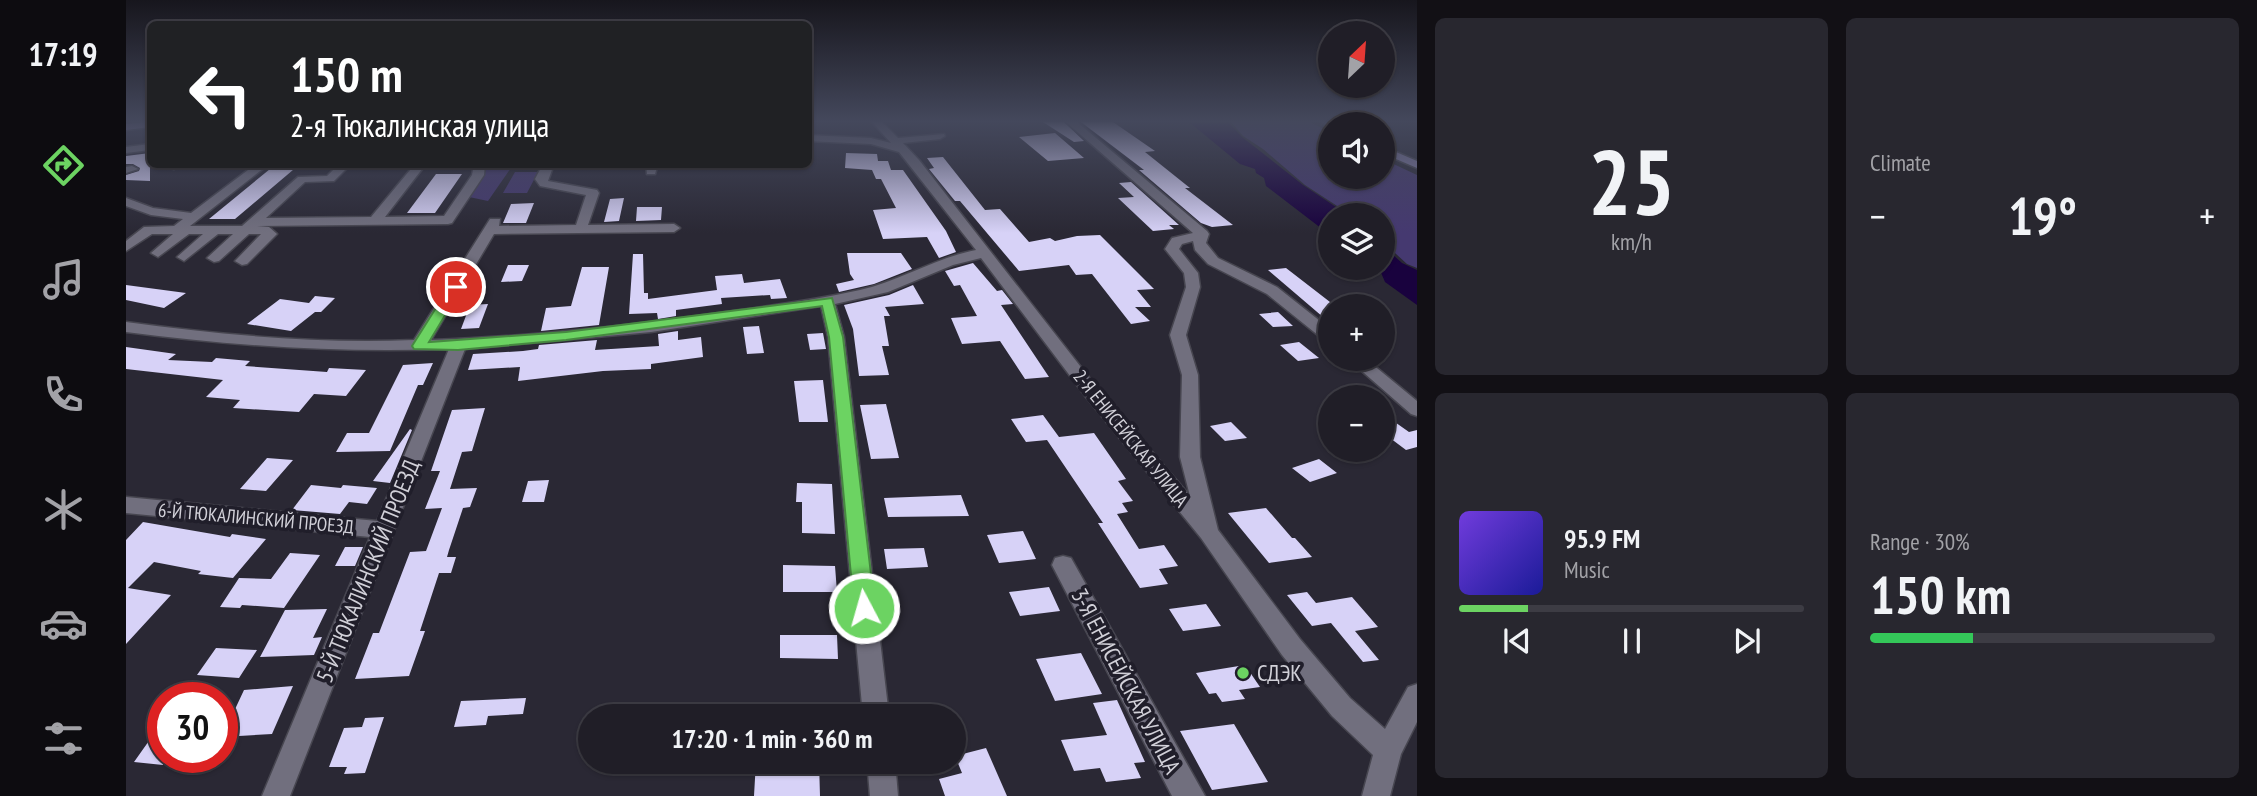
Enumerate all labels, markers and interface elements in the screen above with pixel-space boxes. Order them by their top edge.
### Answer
north arrow [1318,21,1395,98]
map controls [1318,21,1395,462]
text: 17:19 [28,33,98,75]
text: 150 m [290,42,403,106]
icon: left [175,49,266,140]
text: 2-я Тюкалинская улица [290,104,549,146]
button: sound [1318,112,1395,189]
text: 25 [1588,122,1675,240]
icon: directions [39,141,88,190]
text: Climate [1870,148,1931,177]
text: 19° [2008,182,2077,249]
text: − [1870,191,1886,240]
text: + [2199,191,2215,240]
button: layers [1318,203,1395,280]
text: km/h [1611,227,1652,256]
icon: music [39,255,88,304]
pin [426,257,486,317]
icon: arrive [437,268,475,306]
button: + [1318,294,1395,371]
street label: 2-Я ЕНИСЕЙСКАЯ УЛИЦА [1068,364,1194,512]
icon: phone [39,370,88,419]
button: − [1318,385,1395,462]
street label: 5-Й ТЮКАЛИНСКИЙ ПРОЕЗД [310,455,426,687]
icon: climate [39,485,88,534]
street label: 6-Й ТЮКАЛИНСКИЙ ПРОЕЗД [157,497,355,539]
text: 95.9 FM [1564,522,1640,555]
text: Range · 30% [1870,527,1970,556]
text: Music [1564,555,1610,584]
text: 150 km [1870,561,2011,628]
position arrow [827,571,901,645]
street label: 3-Я ЕНИСЕЙСКАЯ УЛИЦА [1065,583,1188,778]
icon: car [39,599,88,648]
icon: previous [1498,622,1536,660]
icon: pause [1613,622,1651,660]
icon: next [1728,622,1766,660]
place label: СДЭК [1257,658,1302,687]
marker: СДЭК [1235,665,1251,681]
speed limit sign: 30 [147,682,238,773]
icon: filters [39,714,88,763]
text: 17:20 · 1 min · 360 m [672,722,872,755]

